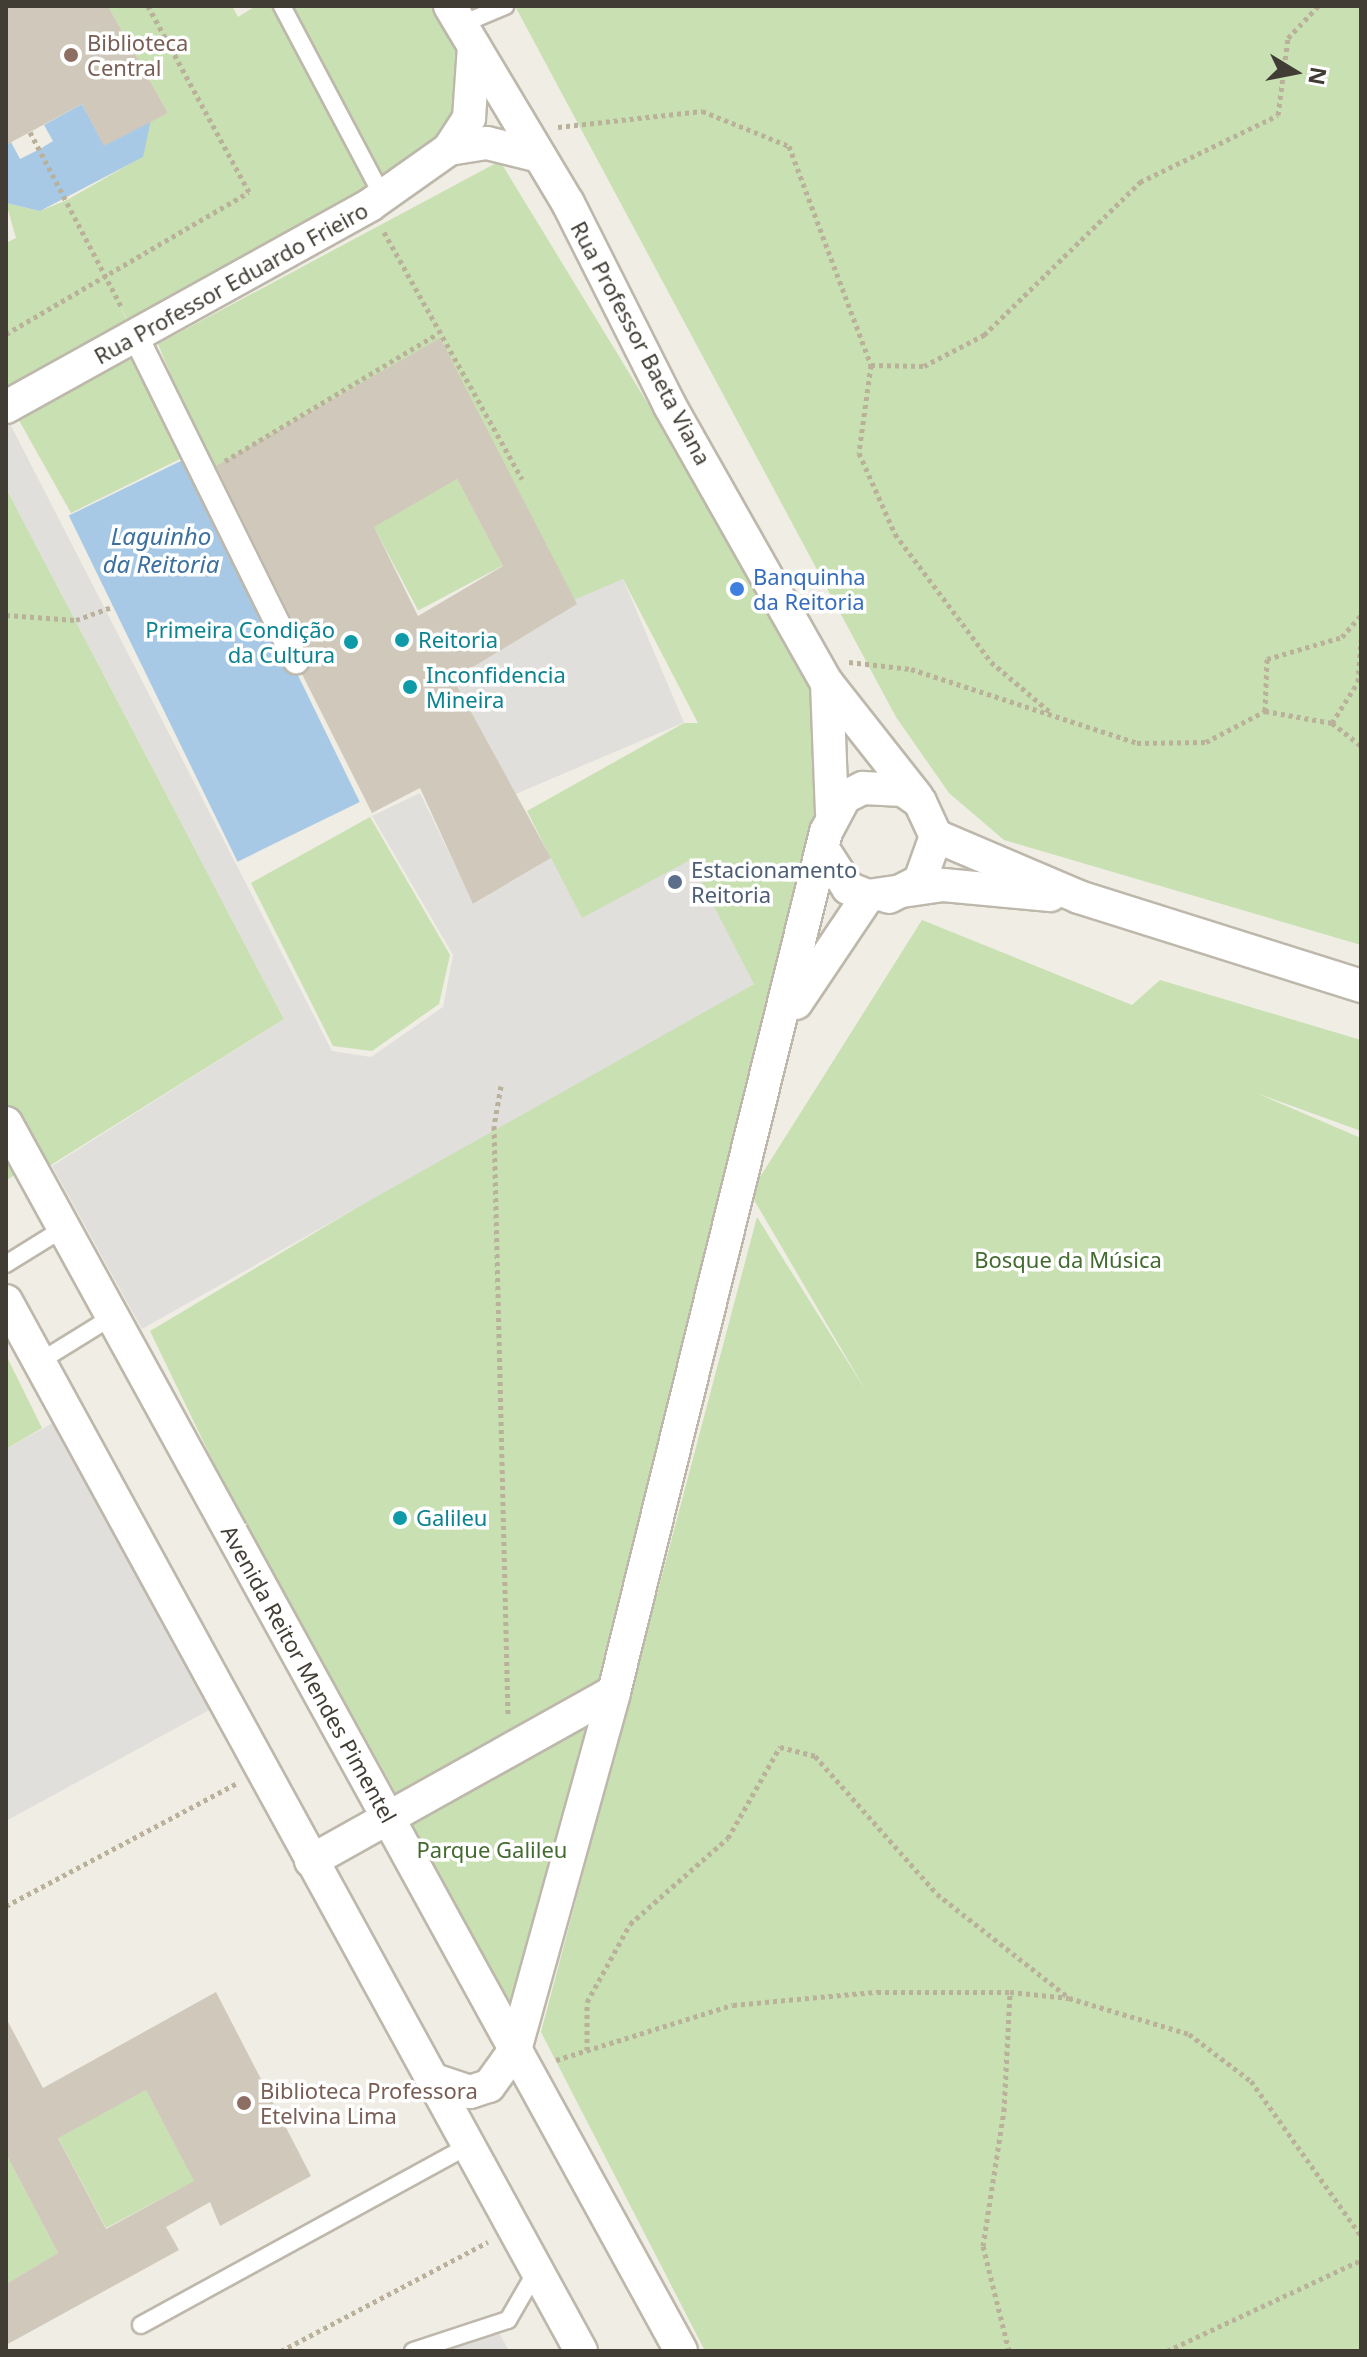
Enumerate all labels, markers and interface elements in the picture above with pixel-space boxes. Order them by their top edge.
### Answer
place label: Biblioteca Central [87,29,188,80]
north arrow [1255,32,1335,112]
marker: Biblioteca Central [62,46,80,64]
text: N [1302,65,1335,88]
street label: Rua Professor Eduardo Frieiro [90,197,372,369]
street label: Rua Professor Baeta Viana [566,217,716,469]
water label: Laguinho da Reitoria [103,522,219,578]
place label: Banquinha da Reitoria [753,563,866,614]
marker: Banquinha da Reitoria [728,580,746,598]
place label: Primeira Condição da Cultura [145,616,335,668]
place label: Reitoria [418,627,498,653]
marker: Reitoria [393,631,411,649]
marker: Primeira Condição da Cultura [342,633,360,651]
place label: Inconfidencia Mineira [426,661,566,712]
marker: Inconfidencia Mineira [401,678,419,696]
place label: Estacionamento Reitoria [691,856,857,908]
marker: Estacionamento Reitoria [666,873,684,891]
park label: Bosque da Música [974,1247,1162,1273]
place label: Galileu [416,1505,487,1531]
marker: Galileu [391,1509,409,1527]
street label: Avenida Reitor Mendes Pimentel [216,1521,402,1827]
park label: Parque Galileu [417,1837,567,1863]
place label: Biblioteca Professora Etelvina Lima [260,2077,478,2128]
marker: Biblioteca Professora Etelvina Lima [235,2094,253,2112]

